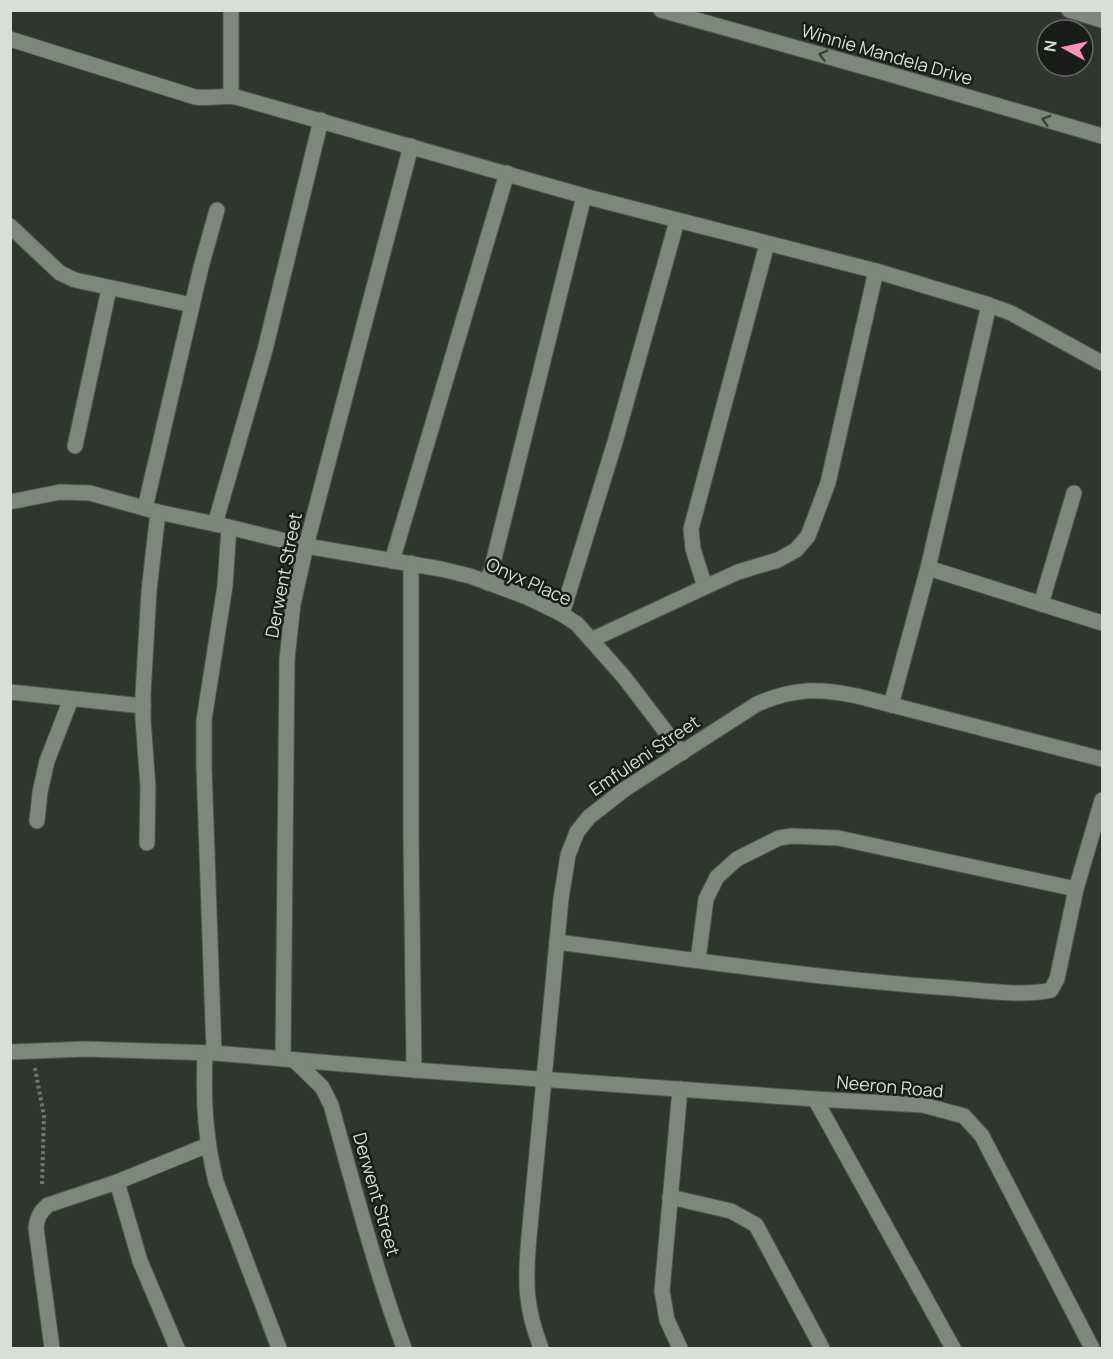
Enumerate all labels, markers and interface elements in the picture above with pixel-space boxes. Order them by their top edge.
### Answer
street label: Winnie Mandela Drive [799,18,975,90]
north arrow [1035,18,1095,78]
text: N [1038,39,1062,53]
one-way arrow [818,50,828,63]
one-way arrow [1041,115,1052,127]
street label: Derwent Street [259,510,307,640]
street label: Onyx Place [482,551,576,611]
street label: Emfuleni Street [584,709,704,801]
street label: Neeron Road [836,1069,944,1103]
street label: Derwent Street [348,1130,406,1258]

